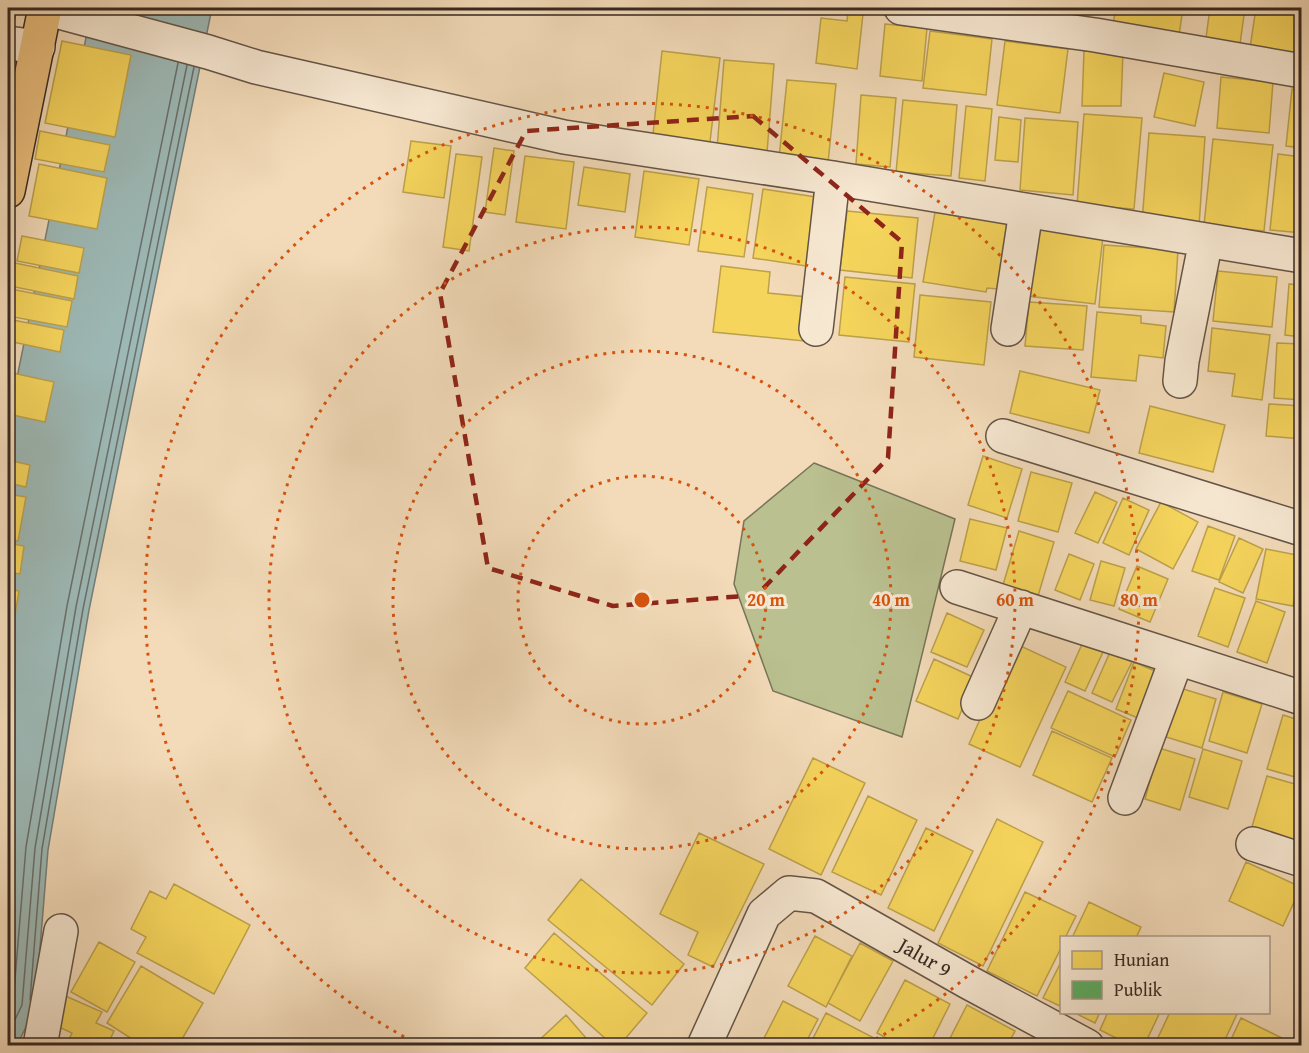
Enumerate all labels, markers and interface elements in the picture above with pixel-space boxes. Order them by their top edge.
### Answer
text: 20 m [747,586,786,613]
text: 40 m [872,586,911,613]
text: 60 m [996,586,1035,613]
text: 80 m [1120,586,1159,613]
centre of rings [632,590,652,610]
street label: Jalur 9 [890,928,958,985]
legend [1060,936,1270,1014]
text: Hunian [1114,946,1169,973]
text: Publik [1114,976,1163,1003]

